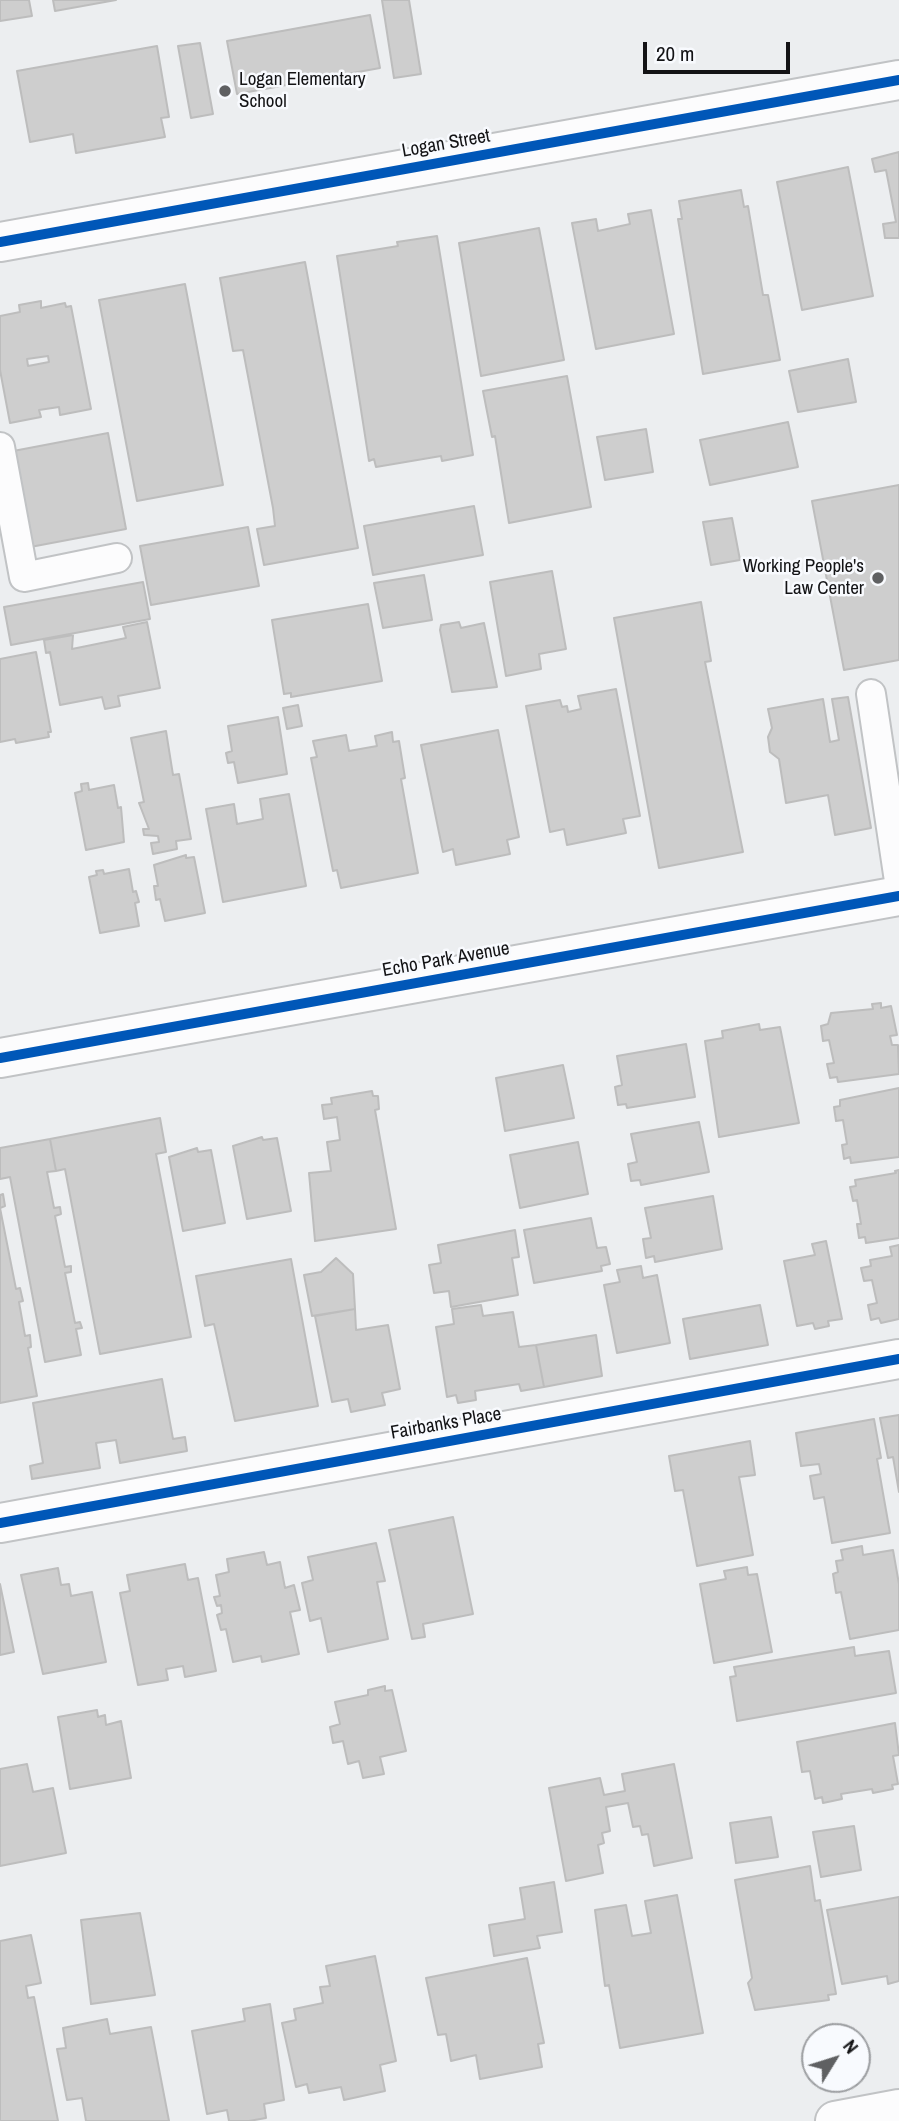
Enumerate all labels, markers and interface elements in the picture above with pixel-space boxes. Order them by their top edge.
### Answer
scale bar [647,28,794,72]
text: 20 m [656,39,694,68]
place label: Logan Elementary School [239,69,365,113]
marker: Logan Elementary School [217,83,233,99]
street label: Logan Street [400,125,492,163]
place label: Working People's Law Center [743,556,864,600]
marker: Working People's Law Center [870,570,886,586]
street label: Echo Park Avenue [381,938,511,982]
street label: Fairbanks Place [389,1403,503,1445]
north arrow [801,2023,871,2093]
text: N [837,2034,865,2059]

